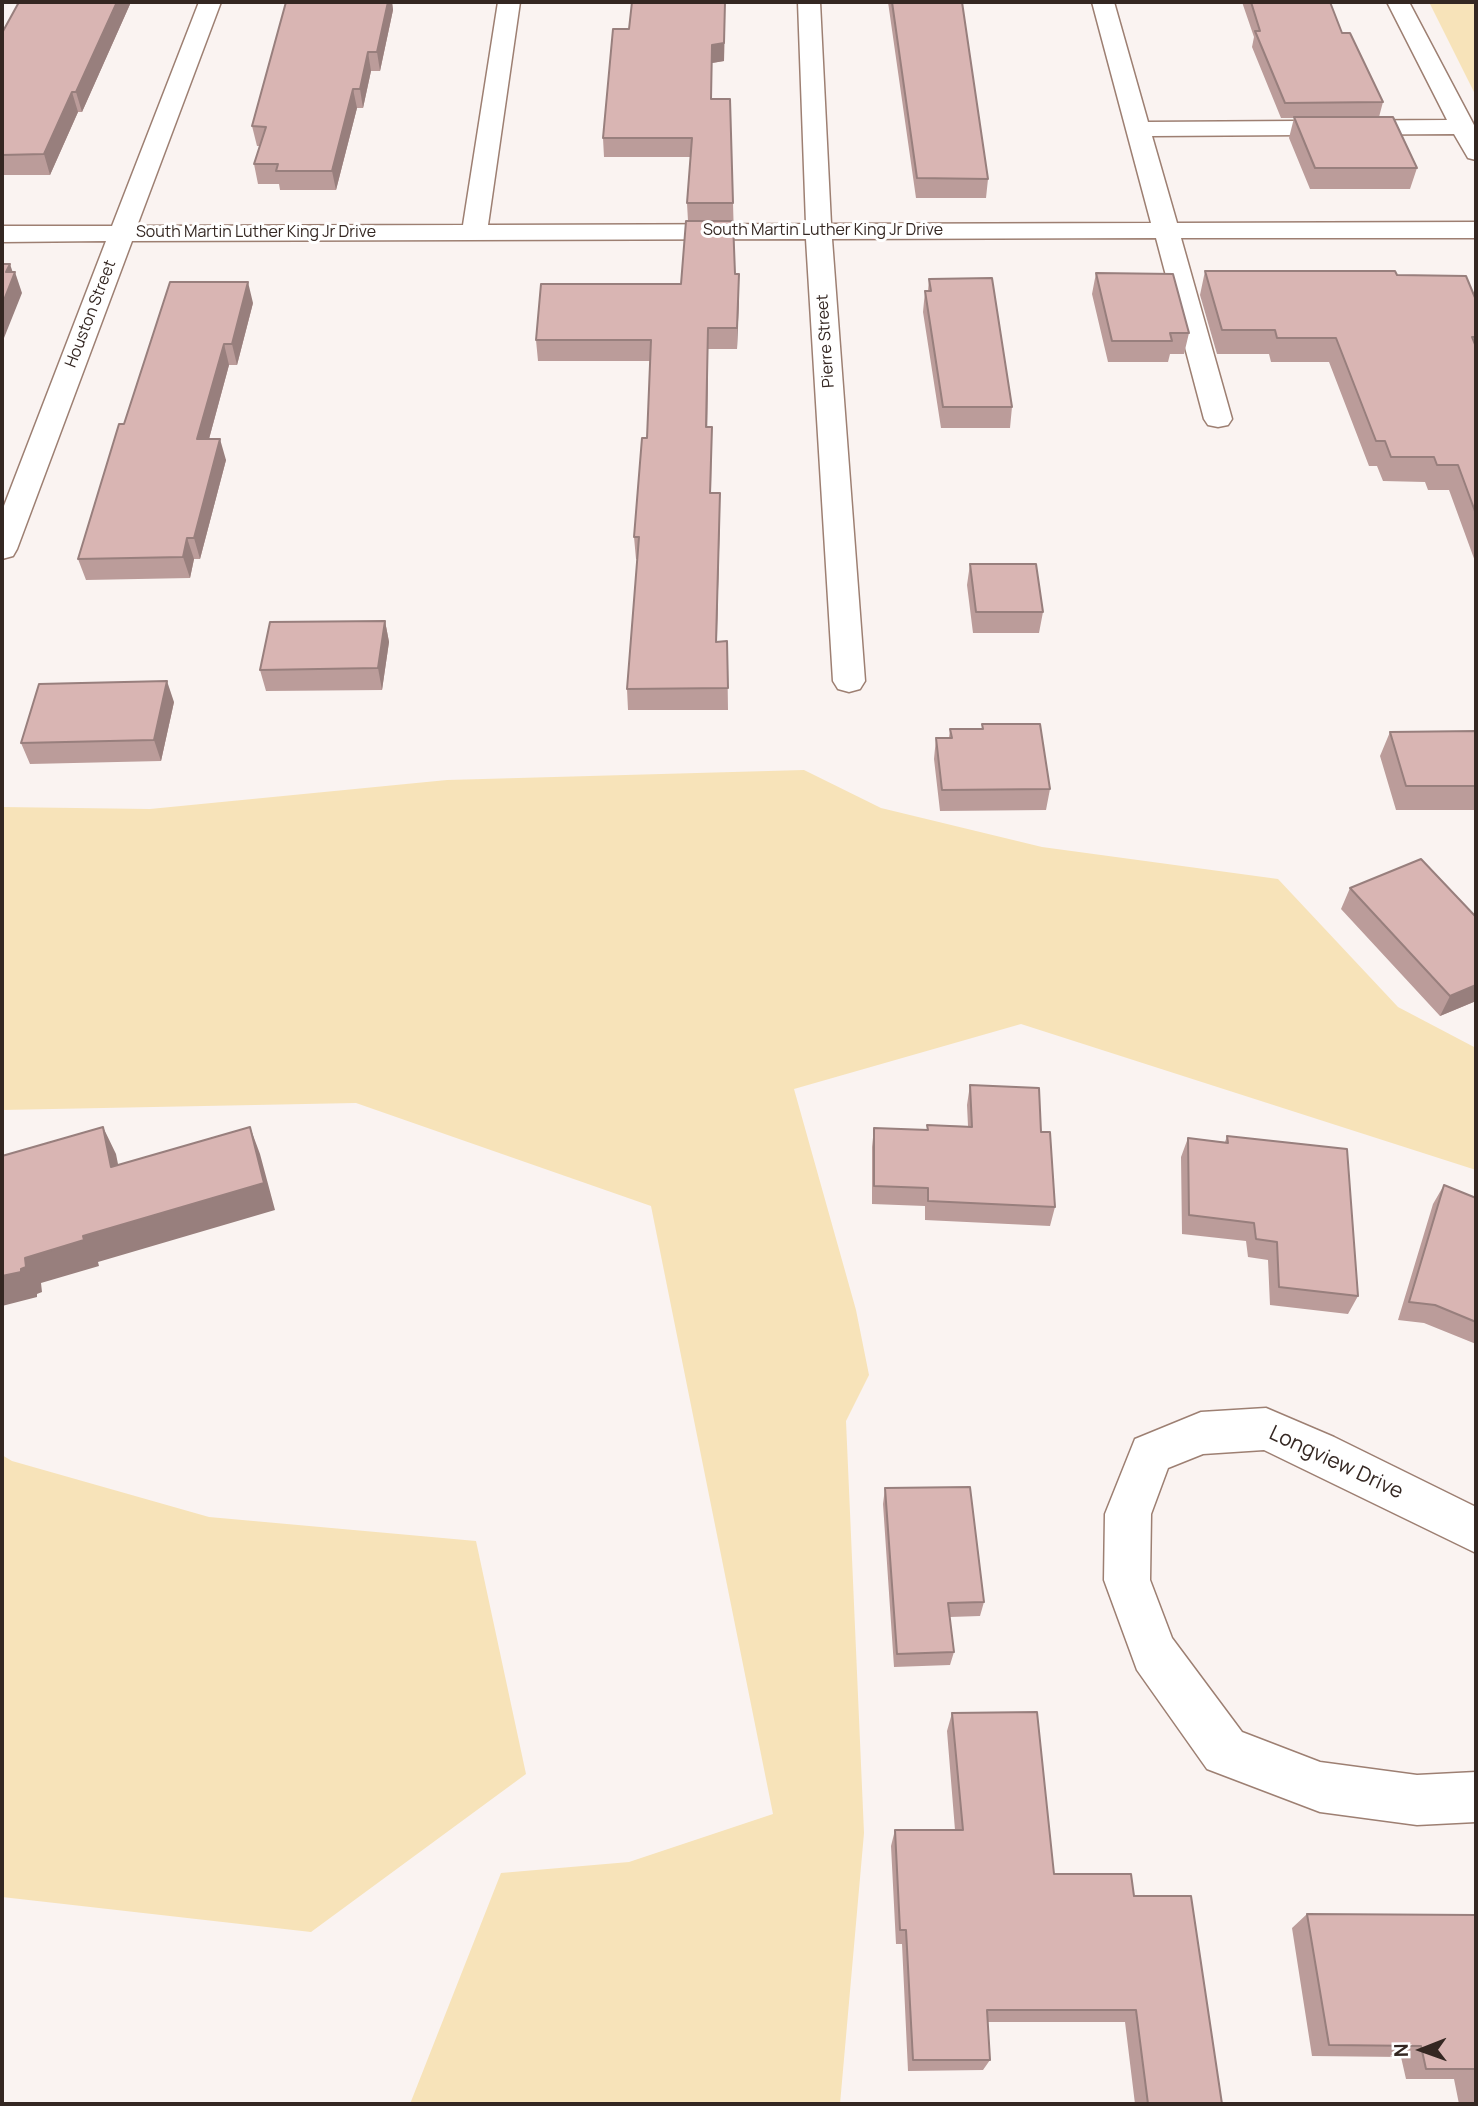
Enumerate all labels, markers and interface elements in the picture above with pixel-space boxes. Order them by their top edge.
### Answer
street label: South Martin Luther King Jr Drive [703,221,943,241]
street label: South Martin Luther King Jr Drive [136,223,376,243]
street label: Houston Street [62,258,120,370]
street label: Pierre Street [813,294,839,388]
street label: Longview Drive [1265,1421,1407,1505]
north arrow [1387,2015,1457,2085]
text: N [1388,2043,1414,2057]

